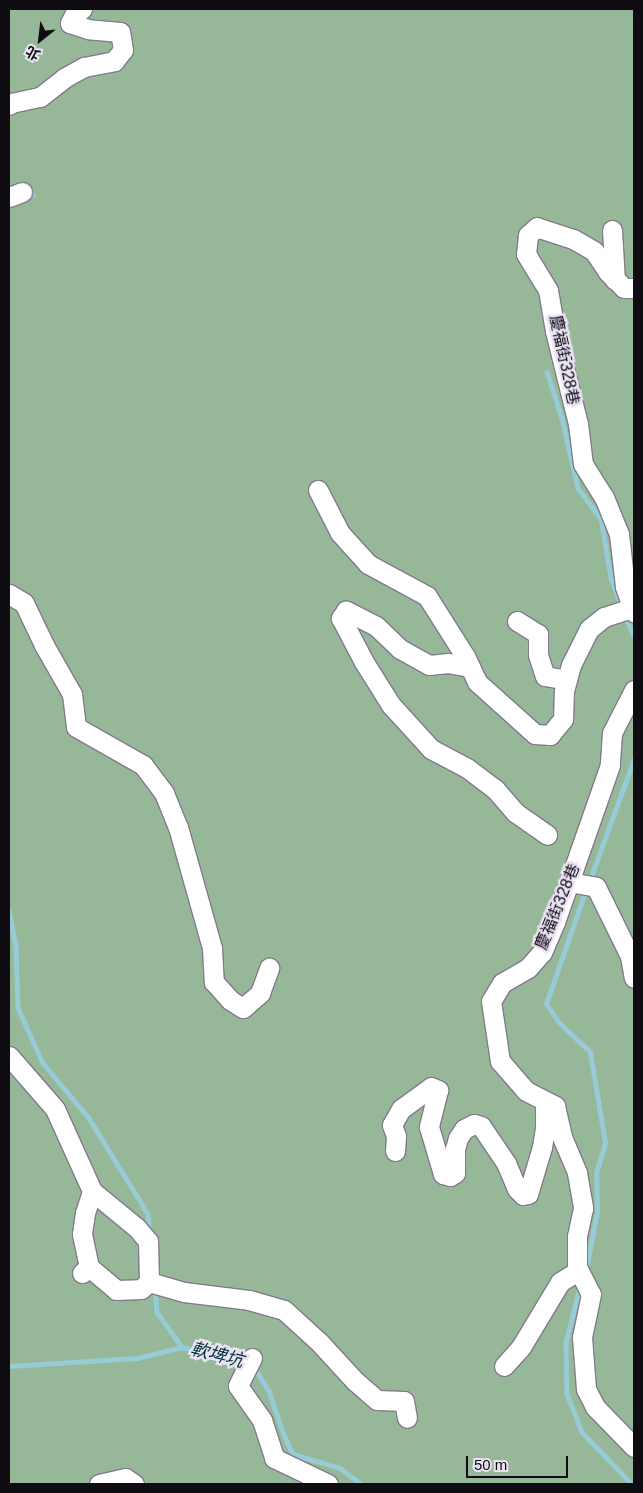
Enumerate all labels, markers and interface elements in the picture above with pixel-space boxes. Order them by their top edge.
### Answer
north arrow [15,15,65,65]
text: 北 [23,43,43,64]
street label: 慶福街328巷 [545,314,583,406]
street label: 慶福街328巷 [532,861,584,953]
water label: 軟埤坑 [188,1338,246,1372]
scale bar [468,1446,570,1478]
text: 50 m [474,1456,507,1473]

